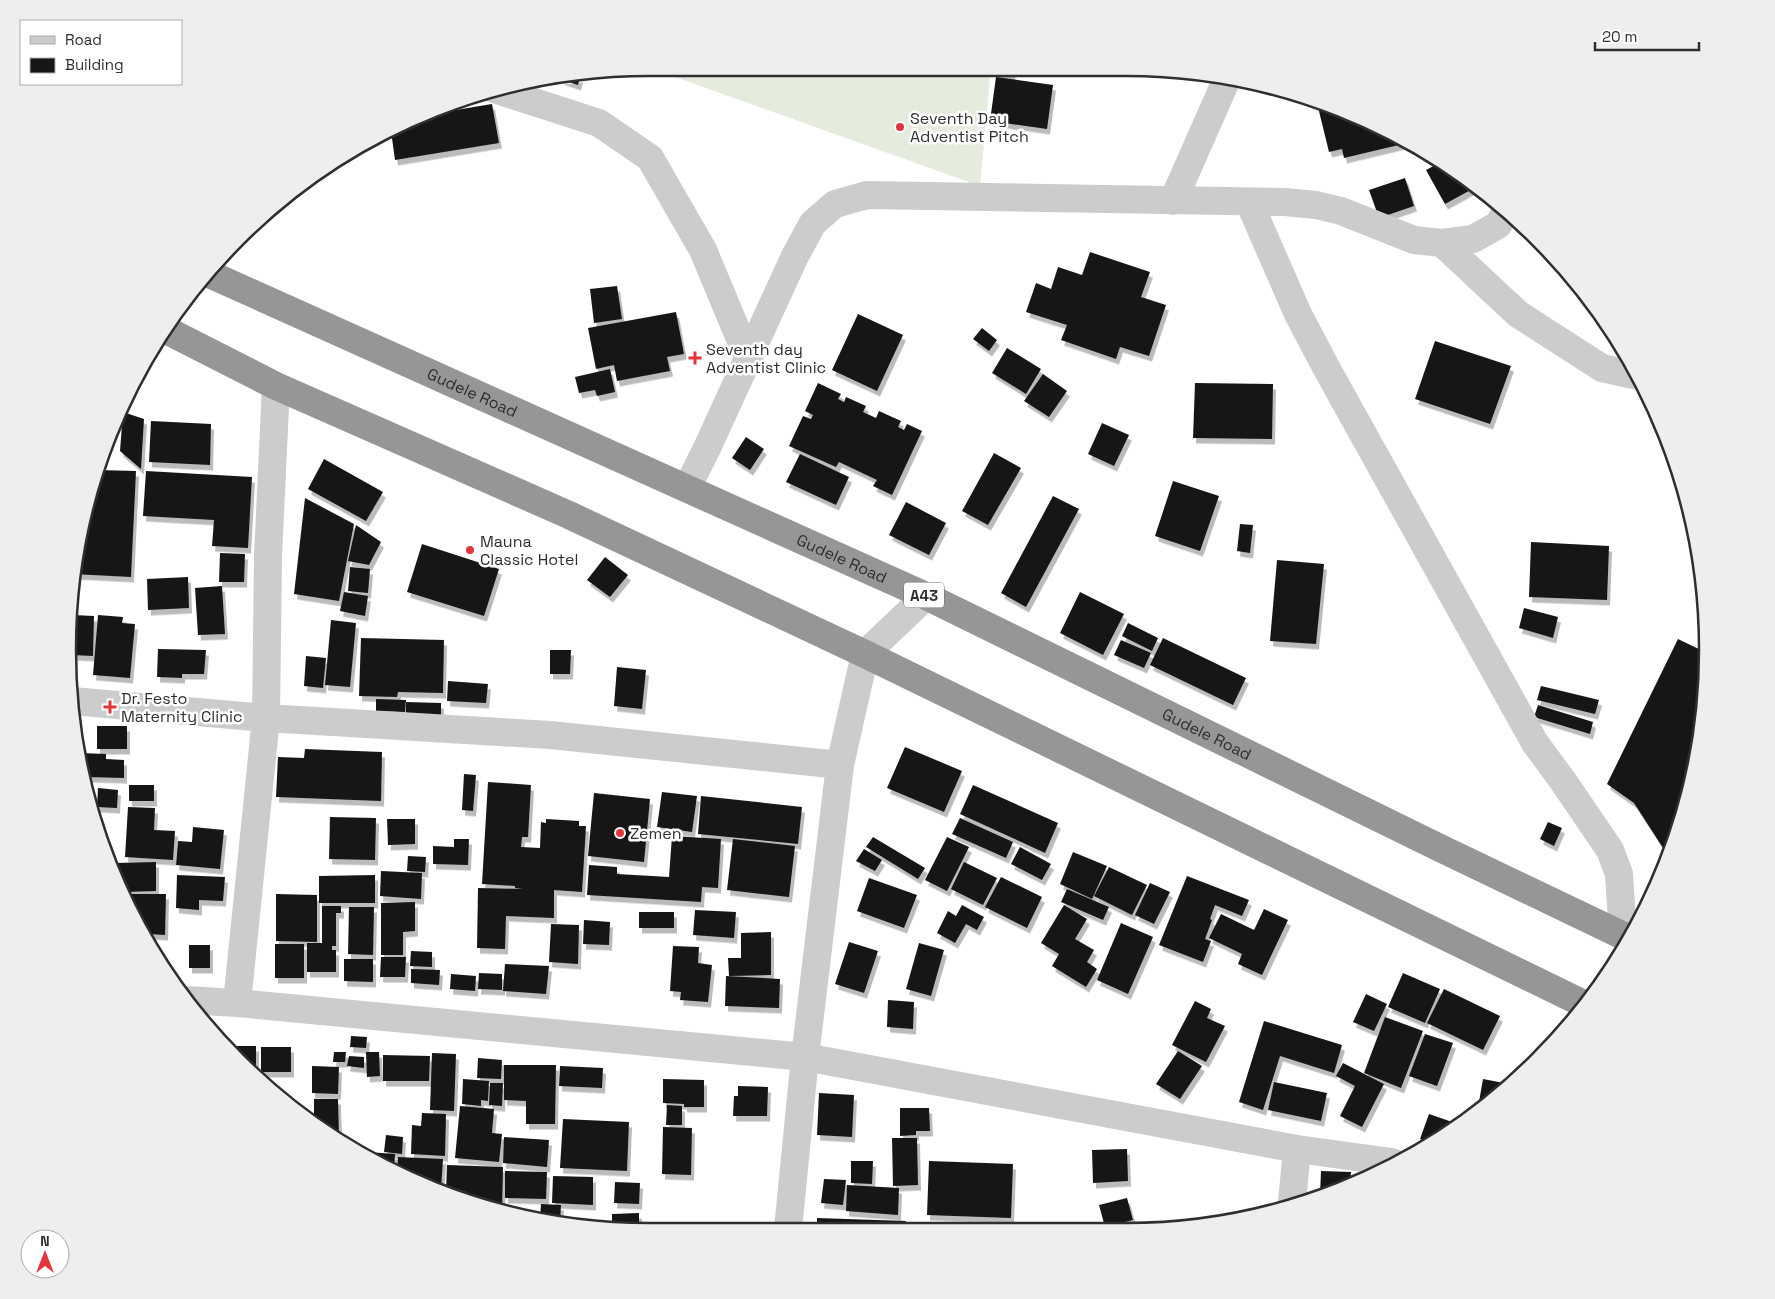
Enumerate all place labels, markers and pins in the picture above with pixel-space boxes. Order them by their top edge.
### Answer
place label: Seventh Day Adventist Pitch [910,108,1029,147]
marker: Seventh Day Adventist Pitch [894,121,906,133]
place label: Seventh day Adventist Clinic [706,339,826,378]
marker: Seventh day Adventist Clinic [688,351,702,365]
place label: Mauna Classic Hotel [480,531,578,570]
marker: Mauna Classic Hotel [464,544,476,556]
place label: Dr. Festo Maternity Clinic [121,688,243,727]
marker: Dr. Festo Maternity Clinic [103,700,117,714]
place label: Zemen [630,823,682,844]
marker: Zemen [614,827,626,839]

